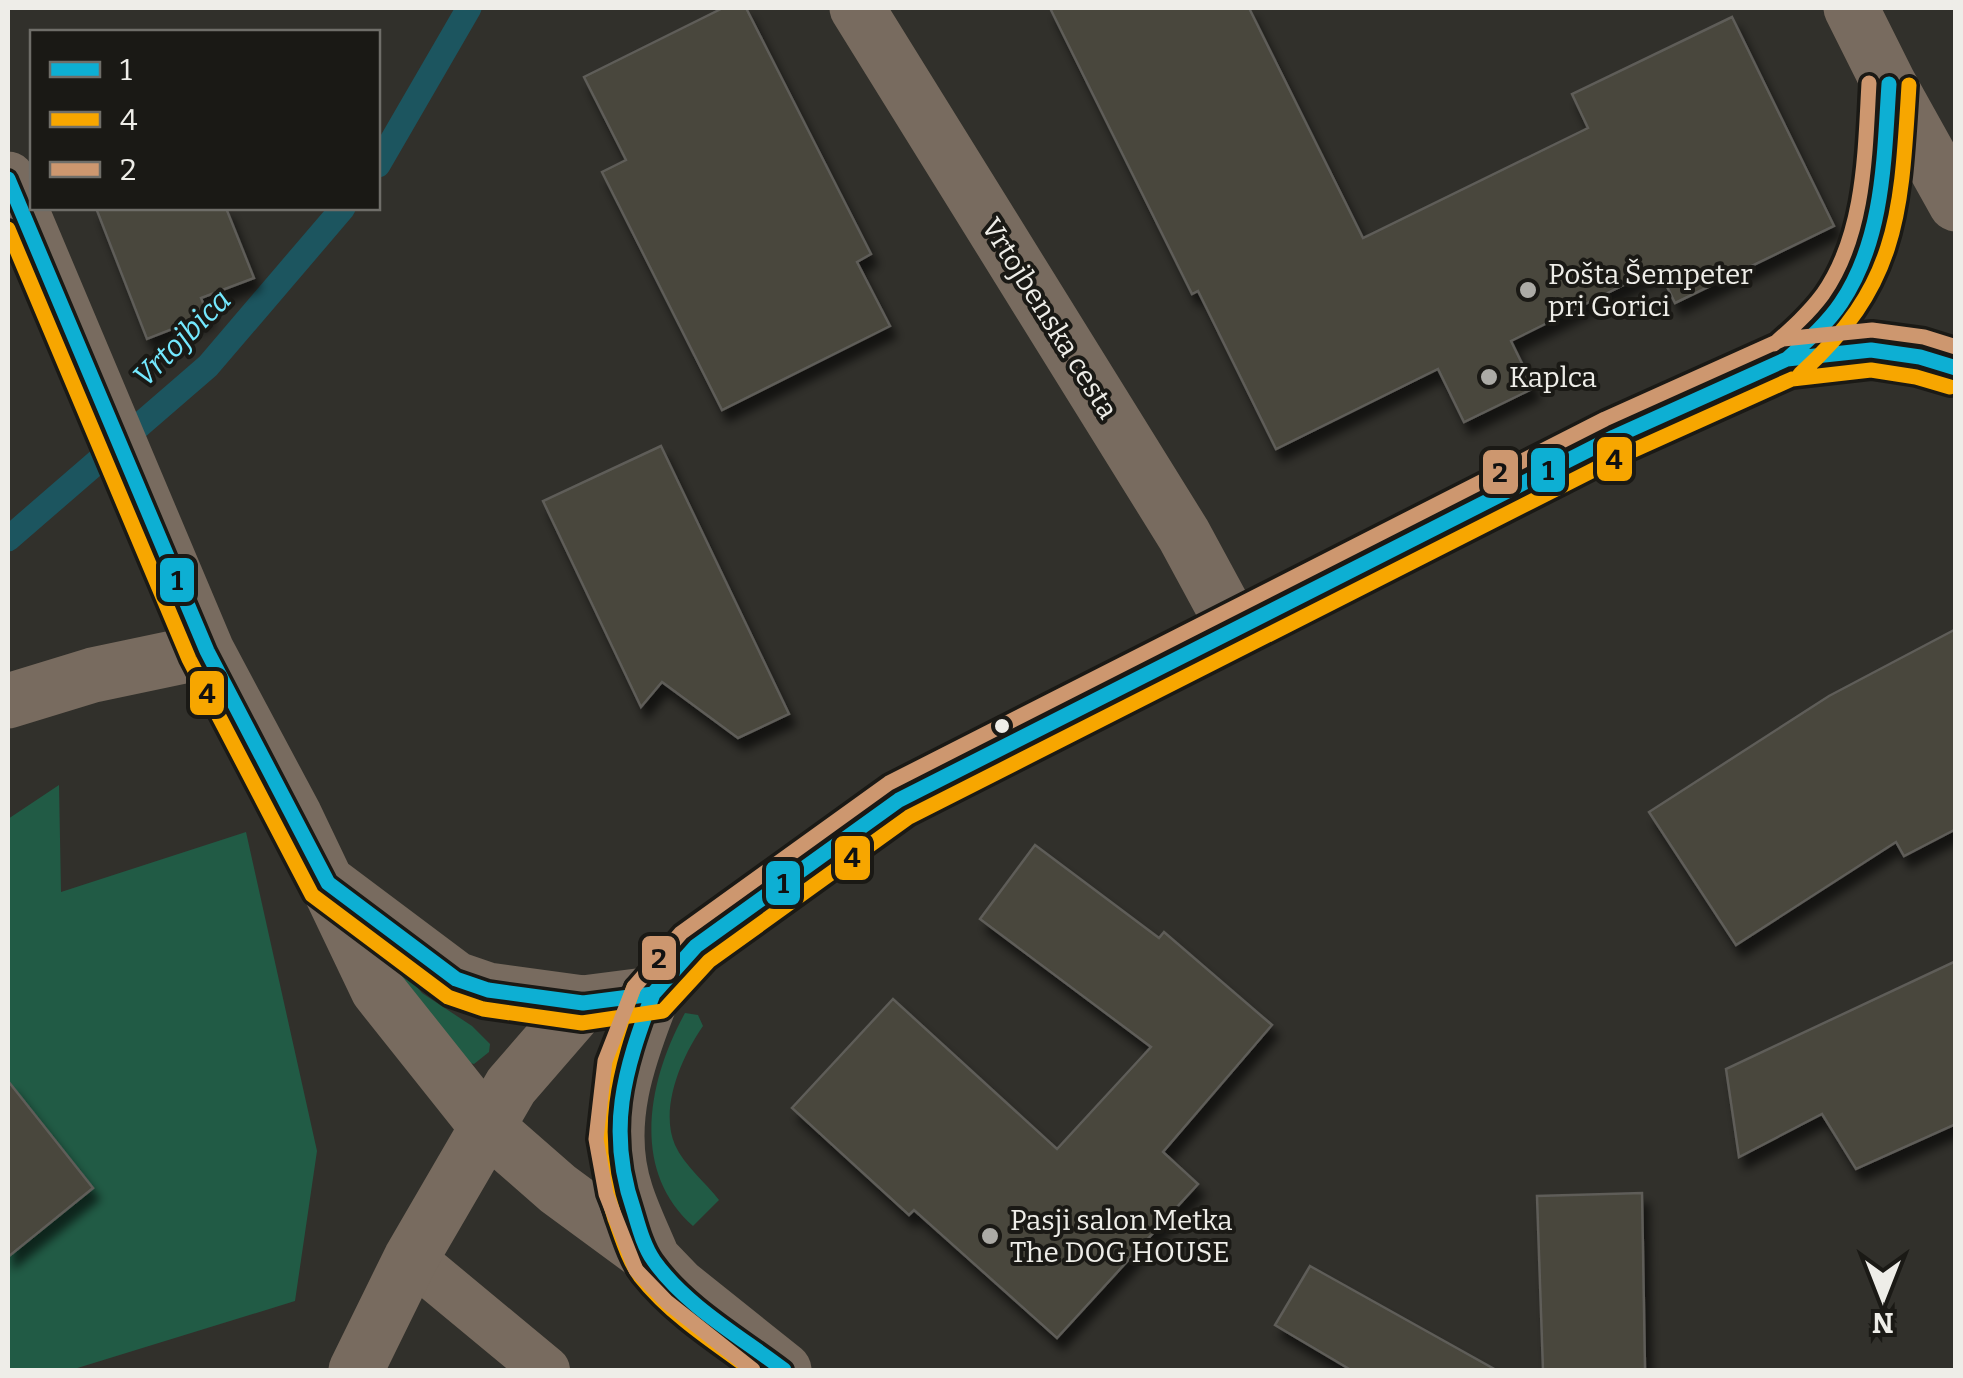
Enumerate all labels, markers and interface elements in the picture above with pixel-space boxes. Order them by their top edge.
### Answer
legend [30,30,380,210]
text: 1 [120,52,132,88]
text: 4 [120,102,138,138]
text: 2 [120,152,136,188]
street label: Vrtojbenska cesta [975,212,1125,425]
place label: Pošta Šempeter pri Gorici [1548,258,1753,323]
marker: Pošta Šempeter pri Gorici [1517,279,1539,301]
water label: Vrtojbica [126,282,238,394]
place label: Kaplca [1509,361,1597,394]
marker: Kaplca [1478,366,1500,388]
line badge: 4 [1595,435,1634,483]
text: 4 [1605,443,1623,476]
line badge: 1 [1529,446,1567,494]
line badge: 2 [1481,448,1520,496]
text: 1 [1542,454,1554,487]
text: 2 [1492,456,1508,489]
line badge: 1 [158,556,196,604]
text: 1 [171,564,183,597]
line badge: 4 [188,669,226,717]
text: 4 [198,677,216,710]
unlabelled marker [992,716,1012,736]
line badge: 4 [833,834,872,882]
text: 4 [843,841,861,874]
line badge: 1 [764,859,802,907]
text: 1 [777,867,789,900]
line badge: 2 [640,934,678,982]
text: 2 [651,942,667,975]
place label: Pasji salon Metka The DOG HOUSE [1010,1204,1232,1269]
marker: Pasji salon Metka The DOG HOUSE [979,1225,1001,1247]
north arrow [1833,1248,1933,1348]
text: N [1872,1306,1894,1339]

